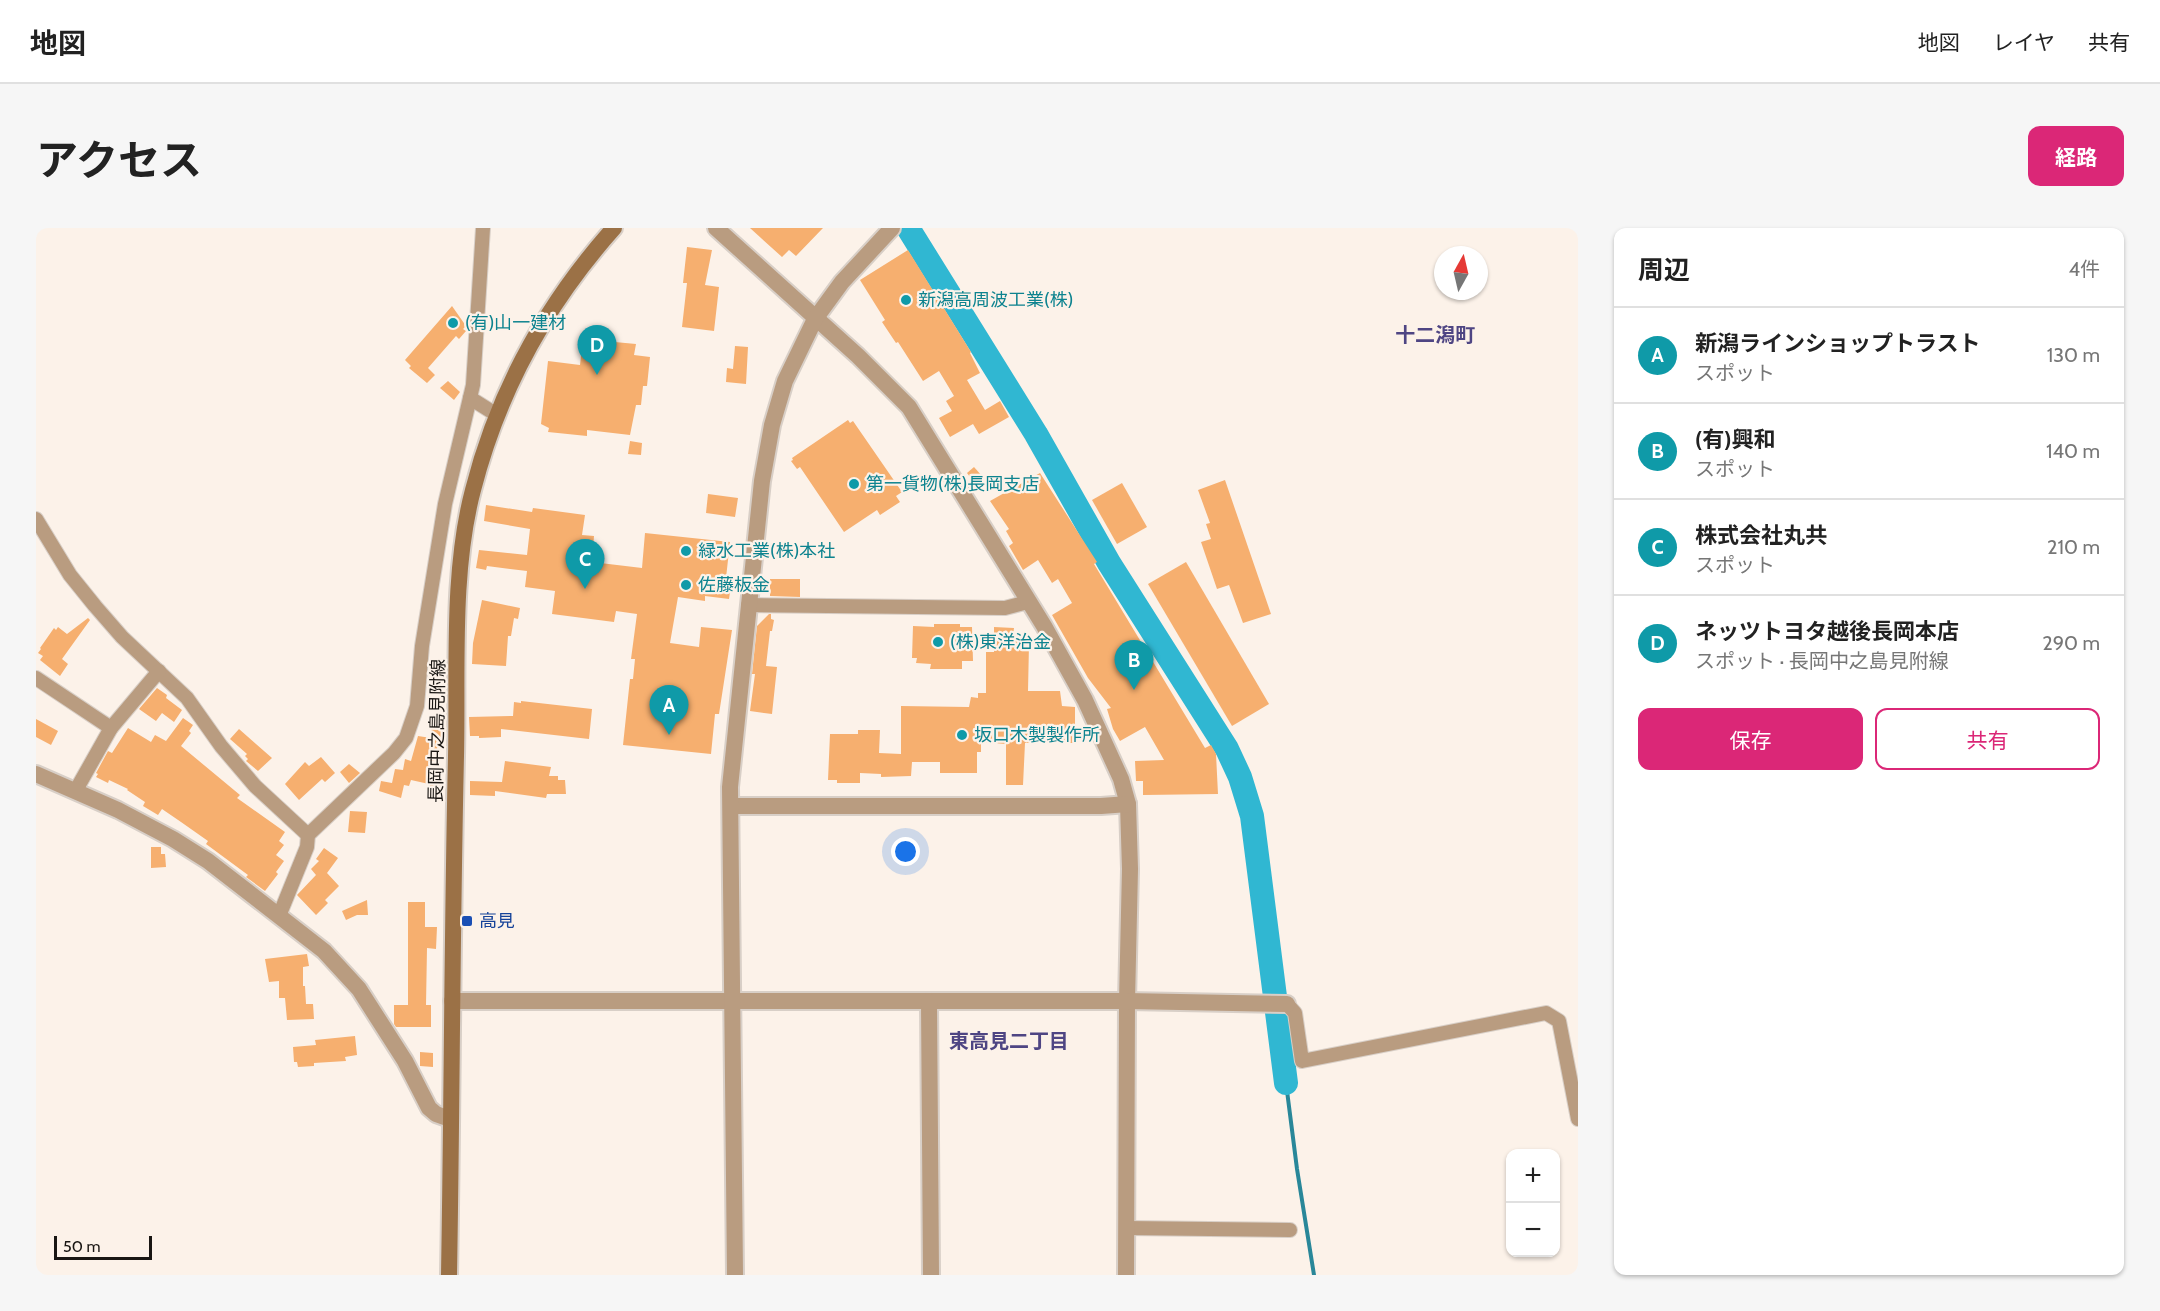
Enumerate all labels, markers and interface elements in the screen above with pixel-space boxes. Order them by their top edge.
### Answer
text: 地図 [30,26,86,60]
text: 地図 [1918,30,1960,55]
text: レイヤ [1993,30,2055,55]
text: 共有 [2088,30,2130,55]
button: 経路 [2028,126,2124,186]
text: アクセス [36,134,202,186]
north arrow [1434,246,1488,300]
text: 周辺 [1638,254,1690,286]
text: 4件 [2068,257,2100,281]
place label: 新潟高周波工業(株) [918,289,1073,311]
marker: 新潟高周波工業(株) [899,293,913,307]
place label: (有)山一建材 [465,312,566,334]
marker: (有)山一建材 [446,316,460,330]
district label: 十二潟町 [1395,323,1475,347]
pin: D [578,326,616,375]
text: 新潟ラインショップトラスト [1695,330,1981,357]
text: A [1651,343,1664,367]
text: 130 m [2047,343,2100,367]
text: スポット [1695,361,1775,385]
text: (有)興和 [1695,426,1775,453]
text: B [1651,439,1664,463]
text: 140 m [2046,439,2100,463]
text: スポット [1695,457,1775,481]
place label: 第一貨物(株)長岡支店 [866,473,1039,495]
marker: 第一貨物(株)長岡支店 [847,477,861,491]
text: 株式会社丸共 [1695,522,1827,549]
text: C [1651,535,1664,559]
text: 210 m [2047,535,2100,559]
pin: C [566,540,604,589]
place label: 緑水工業(株)本社 [698,540,835,562]
marker: 緑水工業(株)本社 [679,544,693,558]
text: スポット [1695,553,1775,577]
place label: 佐藤板金 [698,574,770,596]
marker: 佐藤板金 [679,578,693,592]
text: ネッツトヨタ越後長岡本店 [1695,618,1959,645]
place label: (株)東洋治金 [950,631,1051,653]
text: D [1650,631,1665,655]
text: 290 m [2042,631,2100,655]
marker: (株)東洋治金 [931,635,945,649]
pin: B [1114,640,1154,690]
text: スポット · 長岡中之島見附線 [1695,649,1949,673]
street label: 長岡中之島見附線 [425,659,449,803]
pin: A [650,686,688,735]
button: 保存 [1638,708,1863,770]
button: 共有 [1875,708,2100,770]
place label: 坂口木製製作所 [974,724,1100,746]
marker: 坂口木製製作所 [955,728,969,742]
your location [891,837,920,866]
place label: 高見 [479,910,515,932]
marker: 高見 [460,914,474,928]
district label: 東高見二丁目 [949,1029,1069,1053]
map controls [1506,1149,1560,1257]
button: + [1506,1149,1560,1203]
button: − [1506,1203,1560,1257]
scale bar [54,1233,152,1260]
text: 50 m [63,1237,100,1256]

